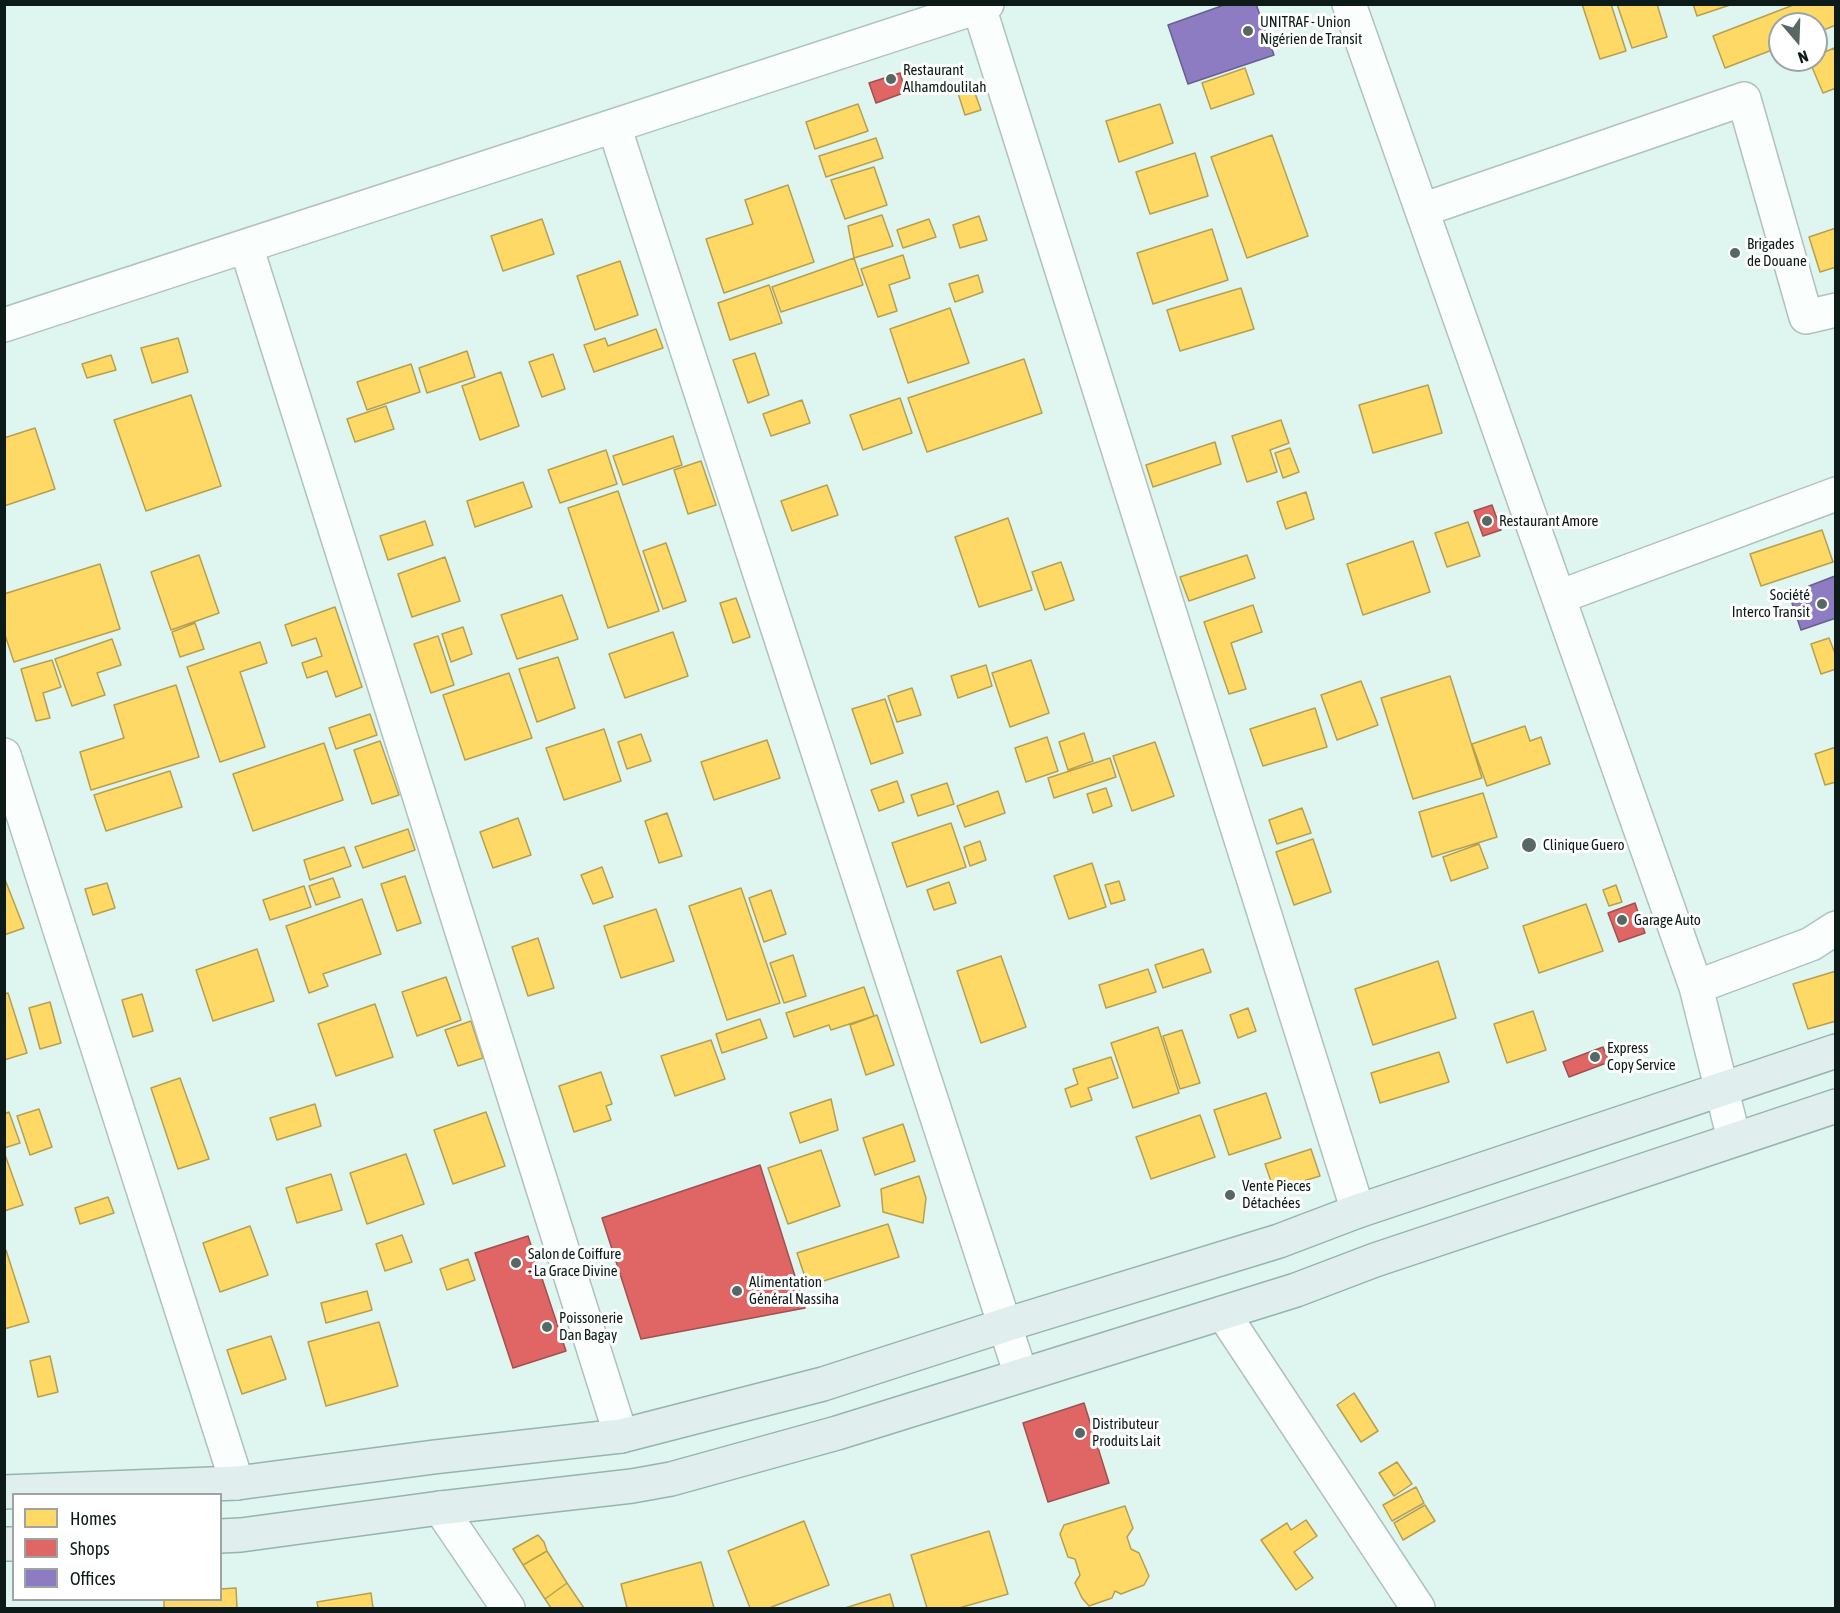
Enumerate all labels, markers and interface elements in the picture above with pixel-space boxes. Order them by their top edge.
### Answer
north arrow [1768,12,1828,72]
place label: UNITRAF - Union Nigérien de Transit [1260,13,1362,48]
marker: UNITRAF - Union Nigérien de Transit [1241,24,1255,38]
text: N [1796,47,1811,67]
place label: Restaurant Alhamdoulilah [903,61,986,96]
marker: Restaurant Alhamdoulilah [884,72,898,86]
place label: Brigades de Douane [1747,235,1807,270]
marker: Brigades de Douane [1728,246,1742,260]
place label: Restaurant Amore [1499,512,1598,530]
marker: Restaurant Amore [1480,514,1494,528]
place label: Société Interco Transit [1732,586,1810,621]
marker: Société Interco Transit [1815,597,1829,611]
marker: Clinique Guero [1520,836,1538,854]
place label: Clinique Guero [1543,836,1625,854]
place label: Garage Auto [1634,911,1701,929]
marker: Garage Auto [1615,913,1629,927]
place label: Express Copy Service [1607,1039,1676,1074]
marker: Express Copy Service [1588,1050,1602,1064]
place label: Vente Pieces Détachées [1242,1177,1311,1212]
marker: Vente Pieces Détachées [1223,1188,1237,1202]
place label: Salon de Coiffure - La Grace Divine [528,1245,621,1280]
marker: Salon de Coiffure - La Grace Divine [509,1256,523,1270]
place label: Alimentation Général Nassiha [749,1273,839,1308]
marker: Alimentation Général Nassiha [730,1284,744,1298]
place label: Poissonerie Dan Bagay [559,1309,623,1344]
marker: Poissonerie Dan Bagay [540,1320,554,1334]
place label: Distributeur Produits Lait [1092,1415,1161,1450]
marker: Distributeur Produits Lait [1073,1426,1087,1440]
legend [12,1493,222,1601]
text: Homes [70,1508,116,1529]
text: Shops [70,1538,110,1559]
text: Offices [70,1568,116,1589]

